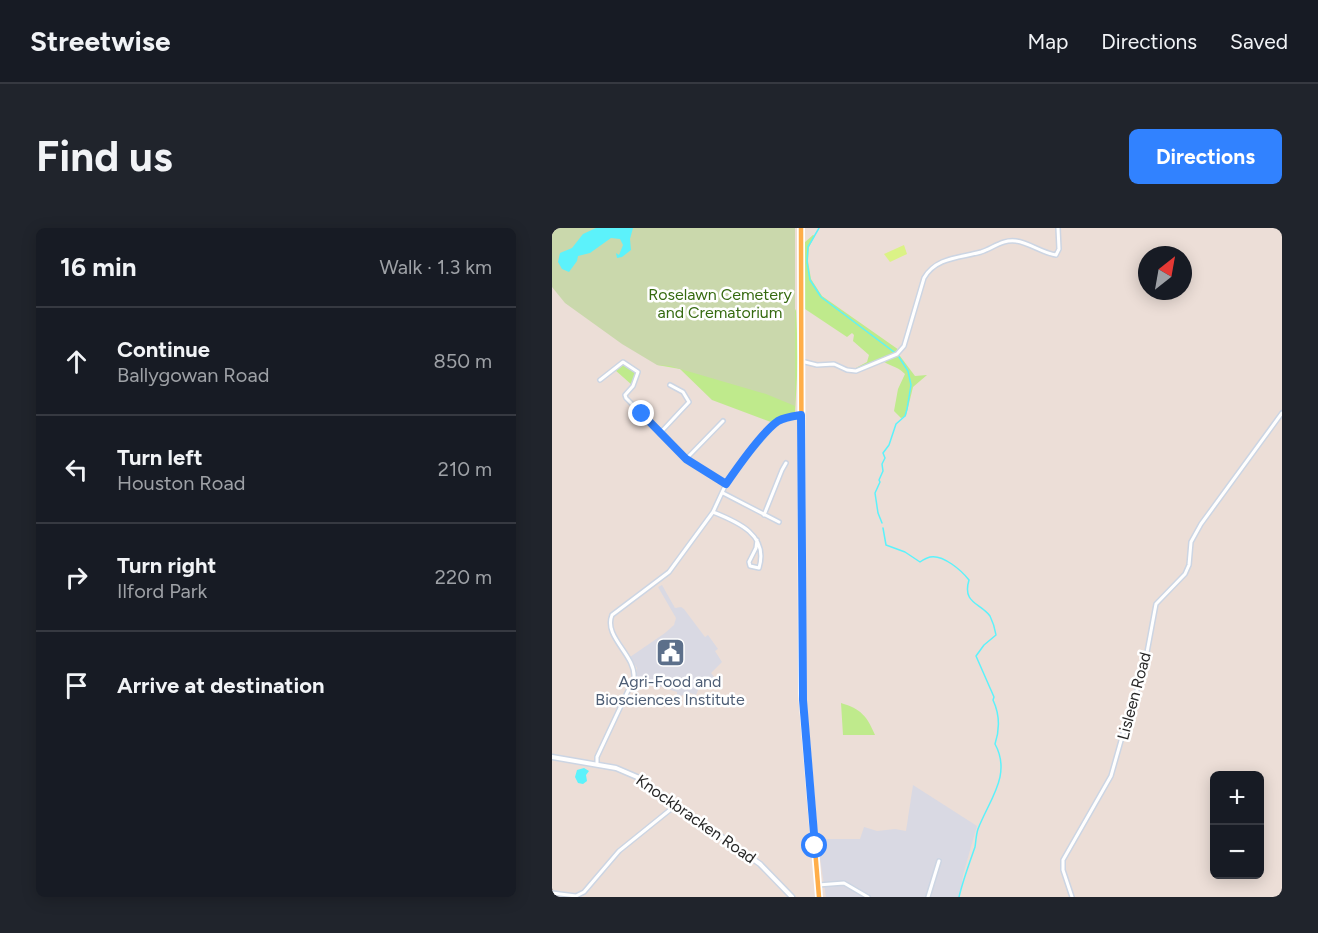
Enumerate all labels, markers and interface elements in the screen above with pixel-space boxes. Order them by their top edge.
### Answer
text: Streetwise [30,24,170,58]
text: Map [1027,29,1068,54]
text: Directions [1101,29,1197,54]
text: Saved [1230,29,1288,54]
button: Directions [1129,129,1282,184]
text: Find us [36,131,173,182]
north arrow [1138,246,1192,300]
text: 16 min [60,251,137,283]
text: Walk · 1.3 km [379,255,492,279]
park label: Roselawn Cemetery and Crematorium [648,285,792,322]
text: Continue [117,336,210,363]
icon: ahead [60,345,93,378]
text: 850 m [433,349,492,373]
text: Ballygowan Road [117,363,269,387]
route end [628,400,654,426]
text: Turn left [117,444,203,471]
icon: left [60,453,93,486]
text: 210 m [438,457,492,481]
text: Houston Road [117,471,245,495]
text: Turn right [117,552,216,579]
icon: right [60,561,93,594]
text: 220 m [435,565,492,589]
text: Ilford Park [117,579,207,603]
public building icon: Agri-Food and Biosciences Institute [654,637,686,669]
street label: Lisleen Road [1113,650,1155,742]
icon: arrive [60,669,93,702]
text: Arrive at destination [117,672,325,699]
place label: Agri-Food and Biosciences Institute [595,672,745,709]
street label: Knockbracken Road [632,770,760,868]
map controls [1210,771,1264,879]
button: + [1210,771,1264,825]
button: − [1210,825,1264,879]
route start [801,832,827,858]

